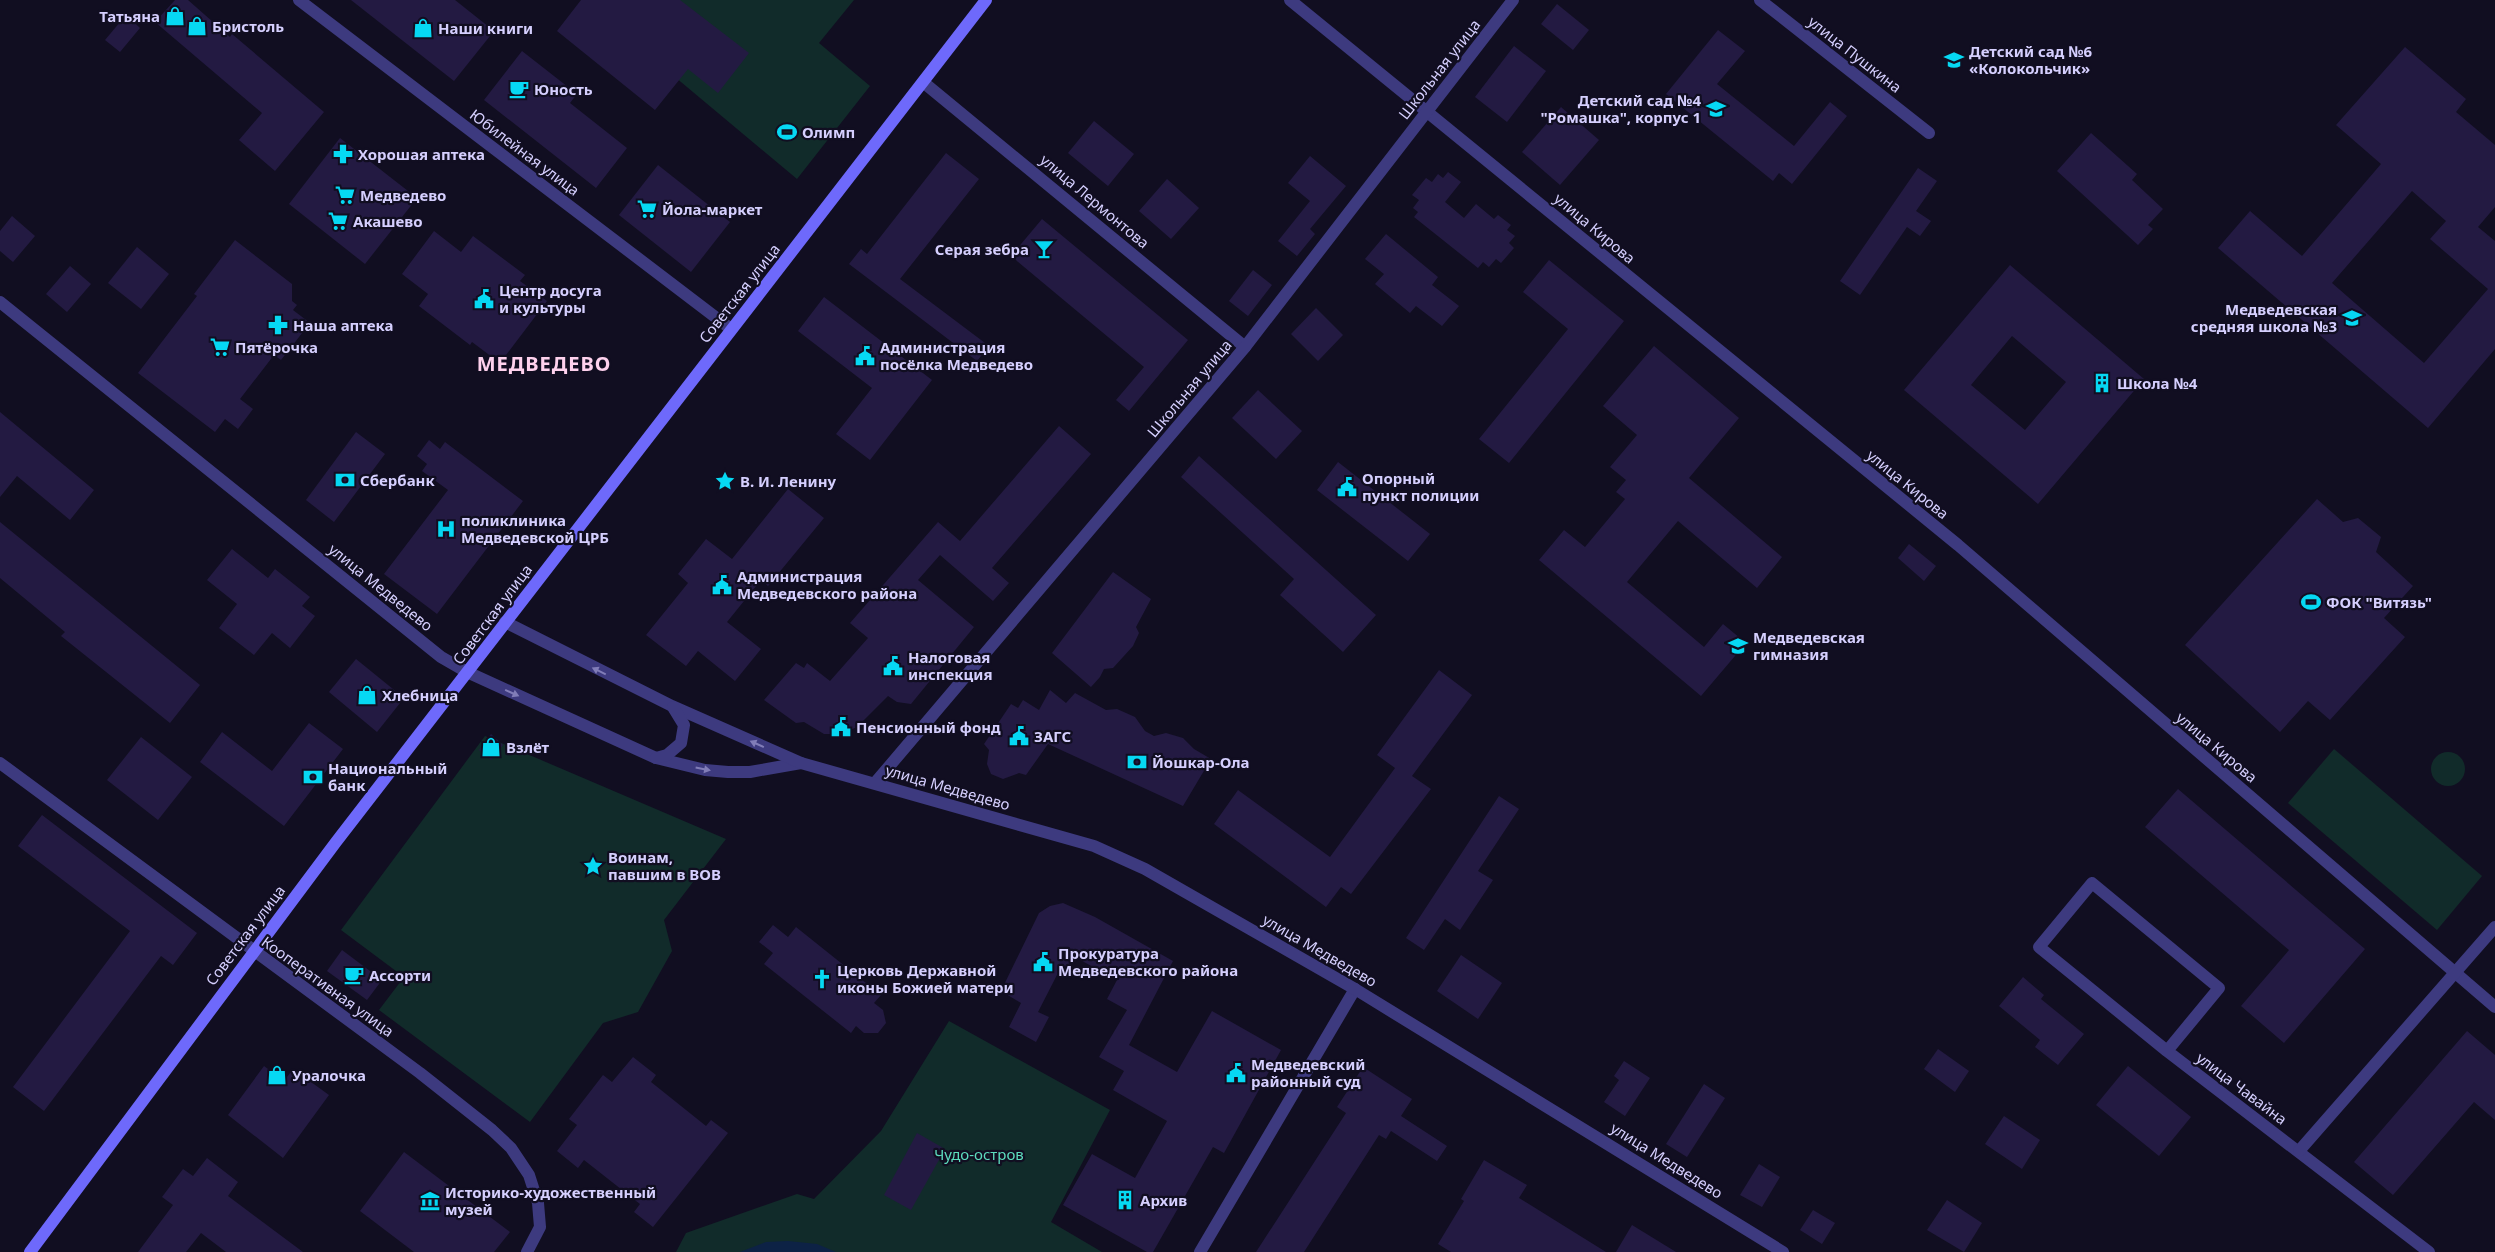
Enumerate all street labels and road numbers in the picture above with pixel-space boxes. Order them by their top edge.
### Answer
street label: улица Пушкина [1804,11,1906,97]
street label: Школьная улица [1394,15,1484,123]
street label: Юбилейная улица [466,104,584,200]
street label: улица Лермонтова [1036,149,1154,253]
street label: улица Кирова [1550,188,1640,268]
street label: Советская улица [694,239,784,347]
street label: Школьная улица [1142,335,1236,441]
street label: улица Кирова [1863,445,1953,523]
street label: улица Медведево [325,539,437,635]
street label: Советская улица [448,560,536,668]
street label: улица Кирова [2172,707,2262,787]
street label: улица Медведево [883,760,1013,814]
street label: Советская улица [201,881,289,989]
street label: улица Медведево [1259,909,1381,991]
street label: Кооперативная улица [258,931,398,1041]
street label: улица Чавайна [2193,1047,2291,1129]
street label: улица Медведево [1607,1117,1727,1203]

